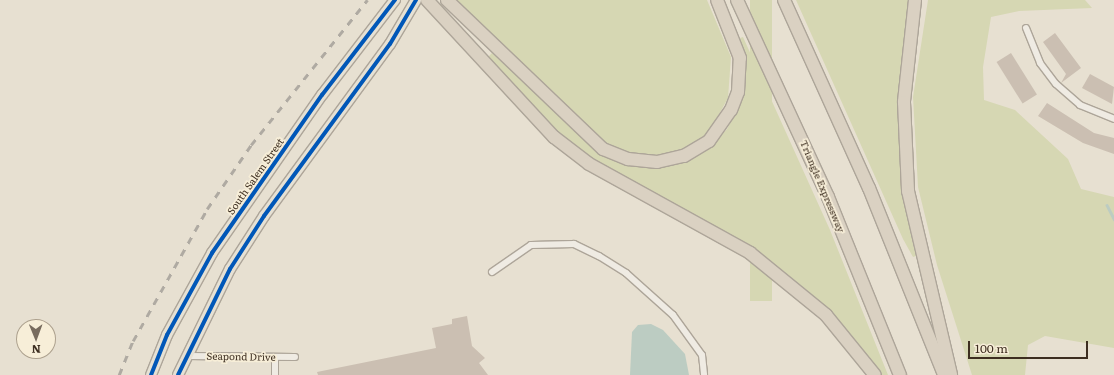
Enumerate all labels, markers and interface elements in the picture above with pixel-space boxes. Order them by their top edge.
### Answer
street label: South Salem Street [224,136,286,216]
street label: Triangle Expressway [798,138,848,234]
north arrow [16,319,56,359]
scale bar [970,333,1090,359]
text: 100 m [975,339,1008,357]
text: N [31,342,41,358]
street label: Seapond Drive [206,349,276,363]

